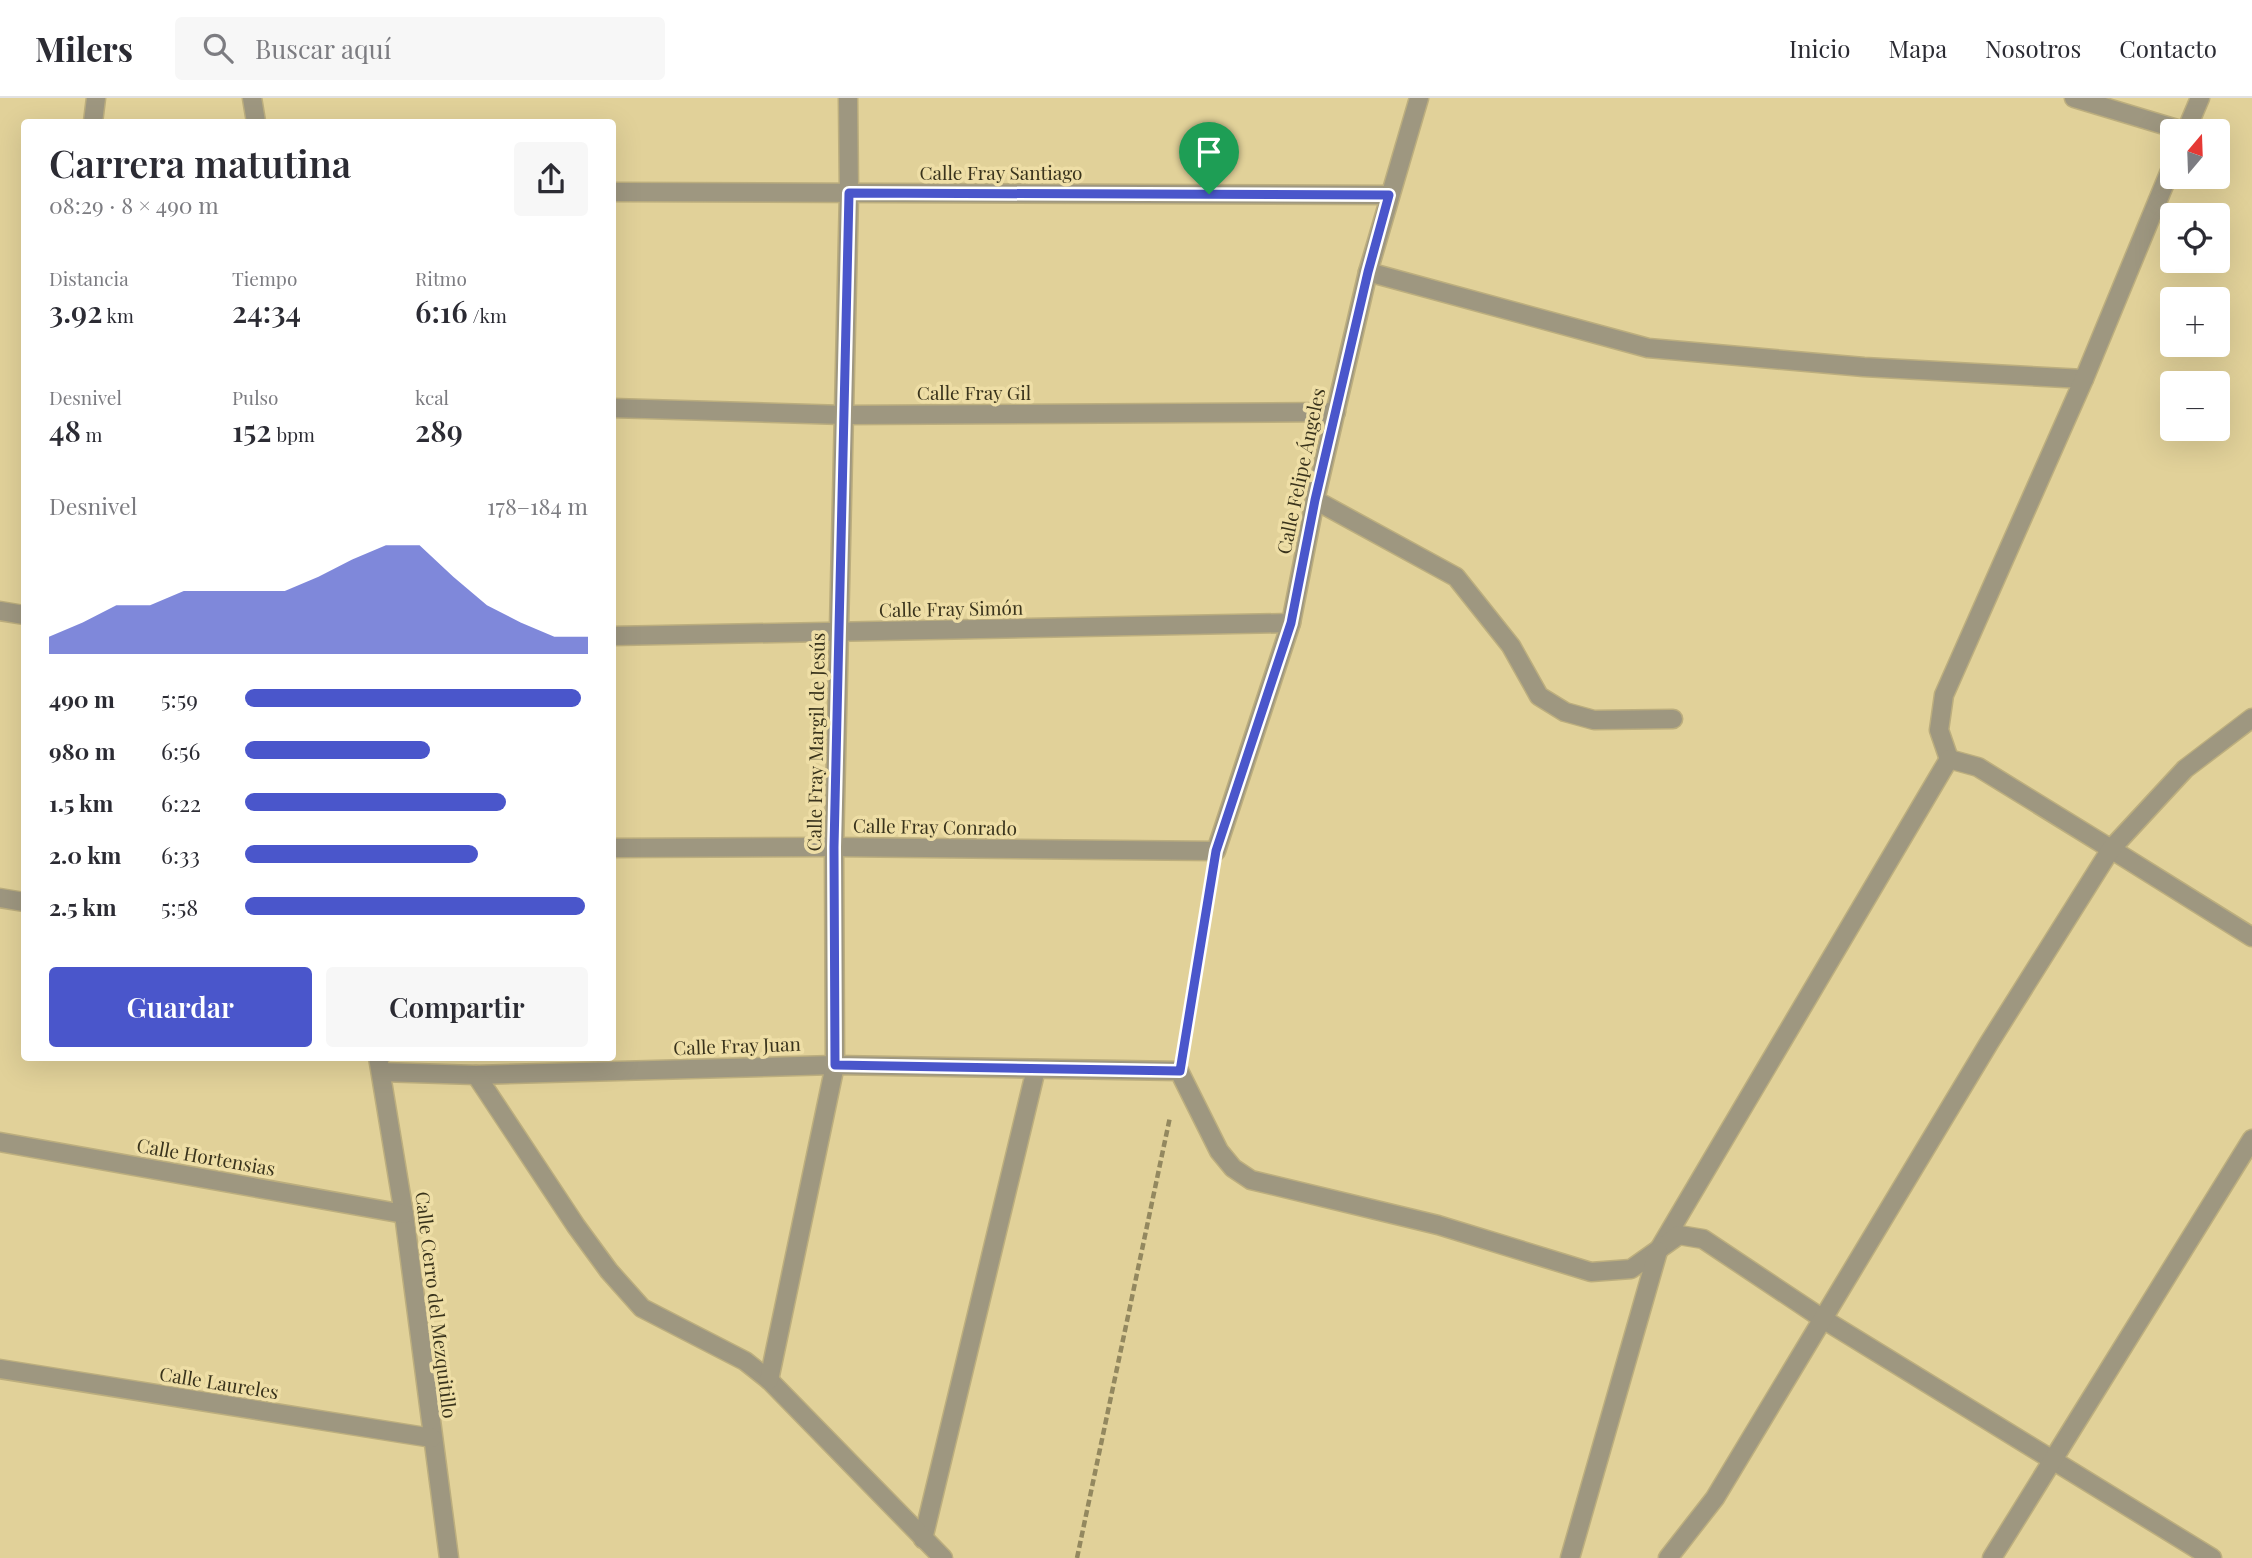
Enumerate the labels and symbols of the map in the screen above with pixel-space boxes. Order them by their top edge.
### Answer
north arrow [2160,119,2230,189]
pin [1179,122,1239,194]
street label: Calle Fray Santiago [919,159,1083,185]
street label: Calle Fray Gil [917,379,1032,405]
street label: Calle Felipe Ángeles [1270,385,1330,556]
street label: Calle Fray Simón [879,594,1024,622]
street label: Calle Fray Margil de Jesús [800,632,830,852]
street label: Calle Fray Conrado [853,812,1017,840]
street label: Calle Fray Juan [673,1030,802,1060]
street label: Calle Hortensias [135,1131,277,1181]
street label: Calle Cerro del Mezquitillo [410,1190,464,1420]
street label: Calle Laureles [158,1360,281,1404]

